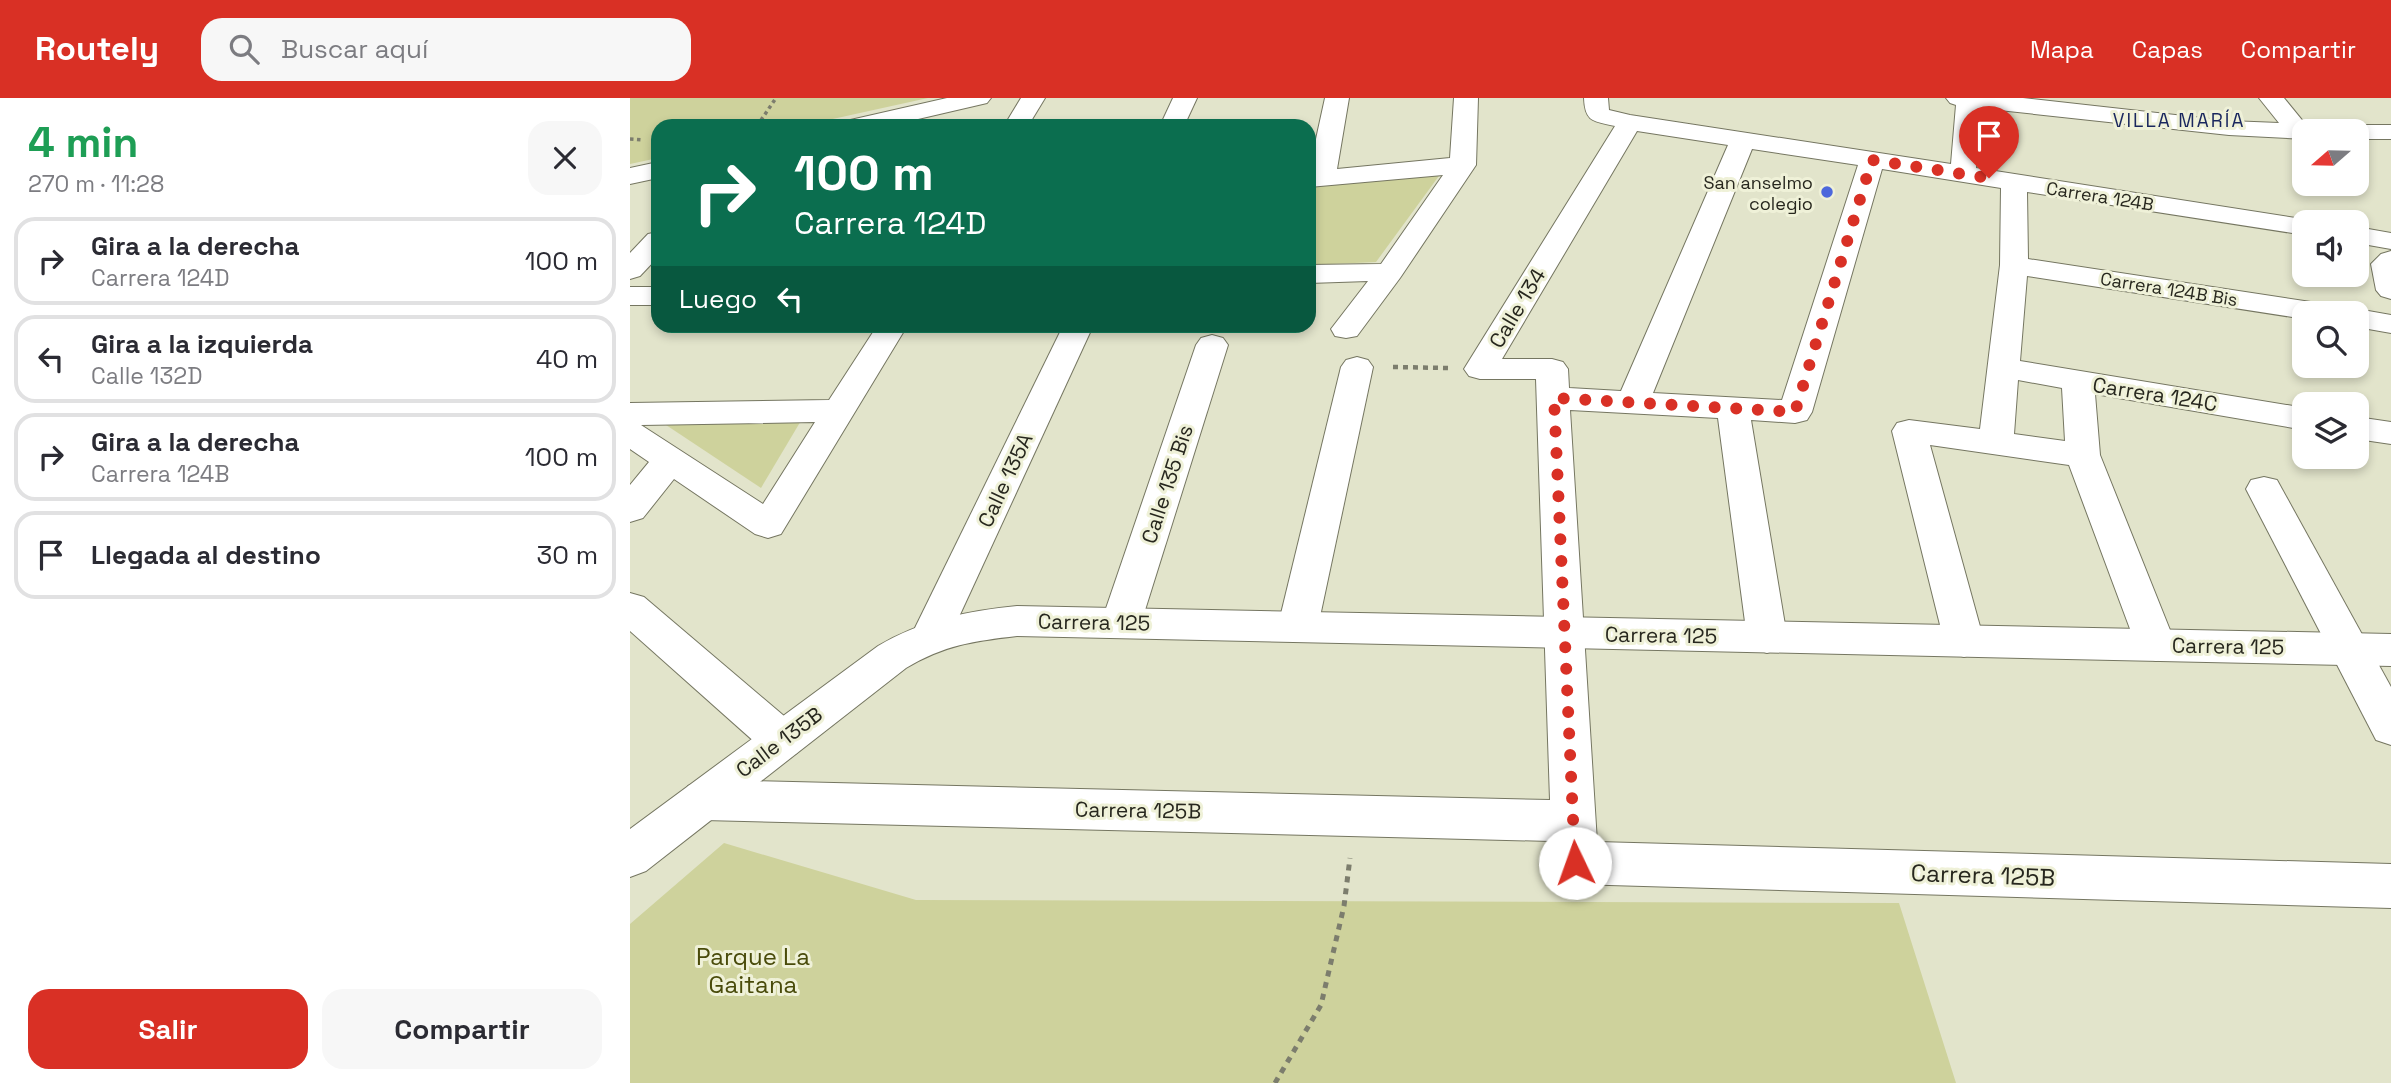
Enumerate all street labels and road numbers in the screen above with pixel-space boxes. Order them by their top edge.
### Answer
street label: Carrera 124B [2045,176,2155,216]
street label: Calle 134 [1483,263,1551,353]
street label: Carrera 124B Bis [2099,267,2239,311]
street label: Carrera 124C [2091,371,2219,417]
street label: Calle 135 Bis [1135,421,1199,547]
street label: Calle 135A [971,429,1039,531]
street label: Carrera 125 [1038,608,1150,636]
street label: Carrera 125 [1605,621,1717,649]
street label: Carrera 125 [2172,632,2284,660]
street label: Calle 135B [730,701,828,783]
street label: Carrera 125B [1075,795,1201,825]
street label: Carrera 125B [1910,857,2056,893]

